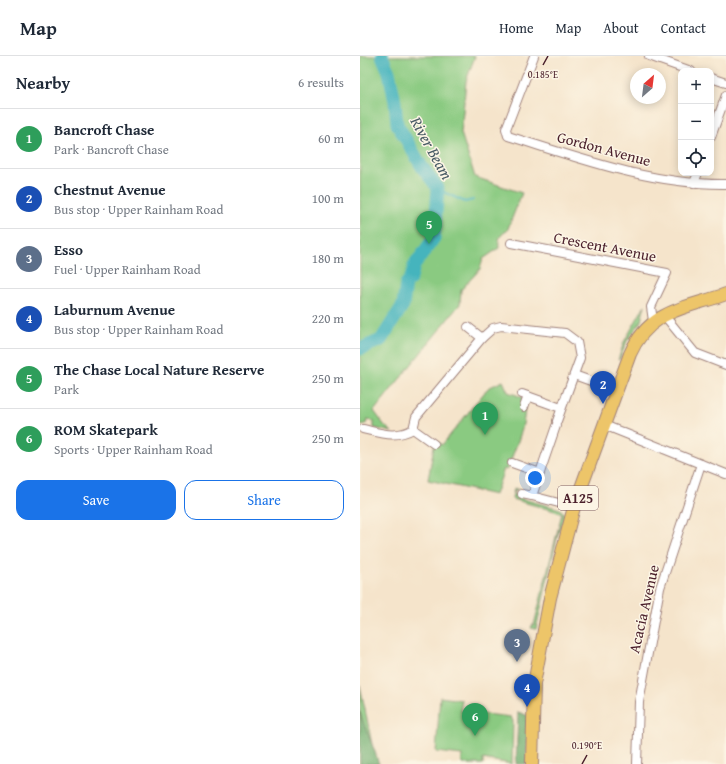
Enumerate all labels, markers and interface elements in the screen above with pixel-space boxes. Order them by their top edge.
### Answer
text: Map [20,14,57,42]
text: Home [499,18,534,38]
text: Map [556,18,581,38]
text: About [603,18,639,38]
text: Contact [661,18,706,38]
text: 0.185°E [528,67,558,82]
north arrow [630,68,666,104]
map controls [678,68,714,176]
button: + [678,68,714,104]
text: Nearby [16,70,70,95]
text: 6 results [298,73,344,92]
button: − [678,104,714,140]
water label: River Beam [404,111,459,184]
text: Bancroft Chase [54,119,154,140]
street label: Gordon Avenue [555,126,653,171]
text: 1 [26,129,32,148]
text: 60 m [318,129,344,148]
text: Park · Bancroft Chase [54,140,169,159]
button: locate [678,140,714,176]
text: Chestnut Avenue [54,179,166,200]
text: 2 [26,189,32,208]
text: 100 m [312,189,344,208]
text: Bus stop · Upper Rainham Road [54,200,223,219]
pin: 5 [416,211,442,244]
street label: Crescent Avenue [552,226,658,267]
text: Esso [54,239,83,260]
text: 3 [26,249,32,268]
text: 180 m [312,249,344,268]
text: Fuel · Upper Rainham Road [54,260,201,279]
text: Laburnum Avenue [54,299,175,320]
text: 4 [26,309,32,328]
text: 220 m [312,309,344,328]
text: Bus stop · Upper Rainham Road [54,320,223,339]
text: The Chase Local Nature Reserve [54,359,264,380]
text: 5 [26,369,32,388]
text: 250 m [312,369,344,388]
pin: 2 [590,371,616,404]
text: Park [54,380,79,399]
pin: 1 [472,402,498,435]
text: ROM Skatepark [54,419,158,440]
text: 6 [26,429,32,448]
text: 250 m [312,429,344,448]
text: Sports · Upper Rainham Road [54,440,213,459]
your location [525,468,545,488]
button: Save [16,480,176,520]
button: Share [184,480,344,520]
road number: A125 [558,486,598,510]
street label: Acacia Avenue [623,563,664,655]
pin: 3 [504,629,530,662]
pin: 4 [514,674,540,707]
pin: 6 [462,703,488,736]
text: 0.190°E [572,738,602,753]

